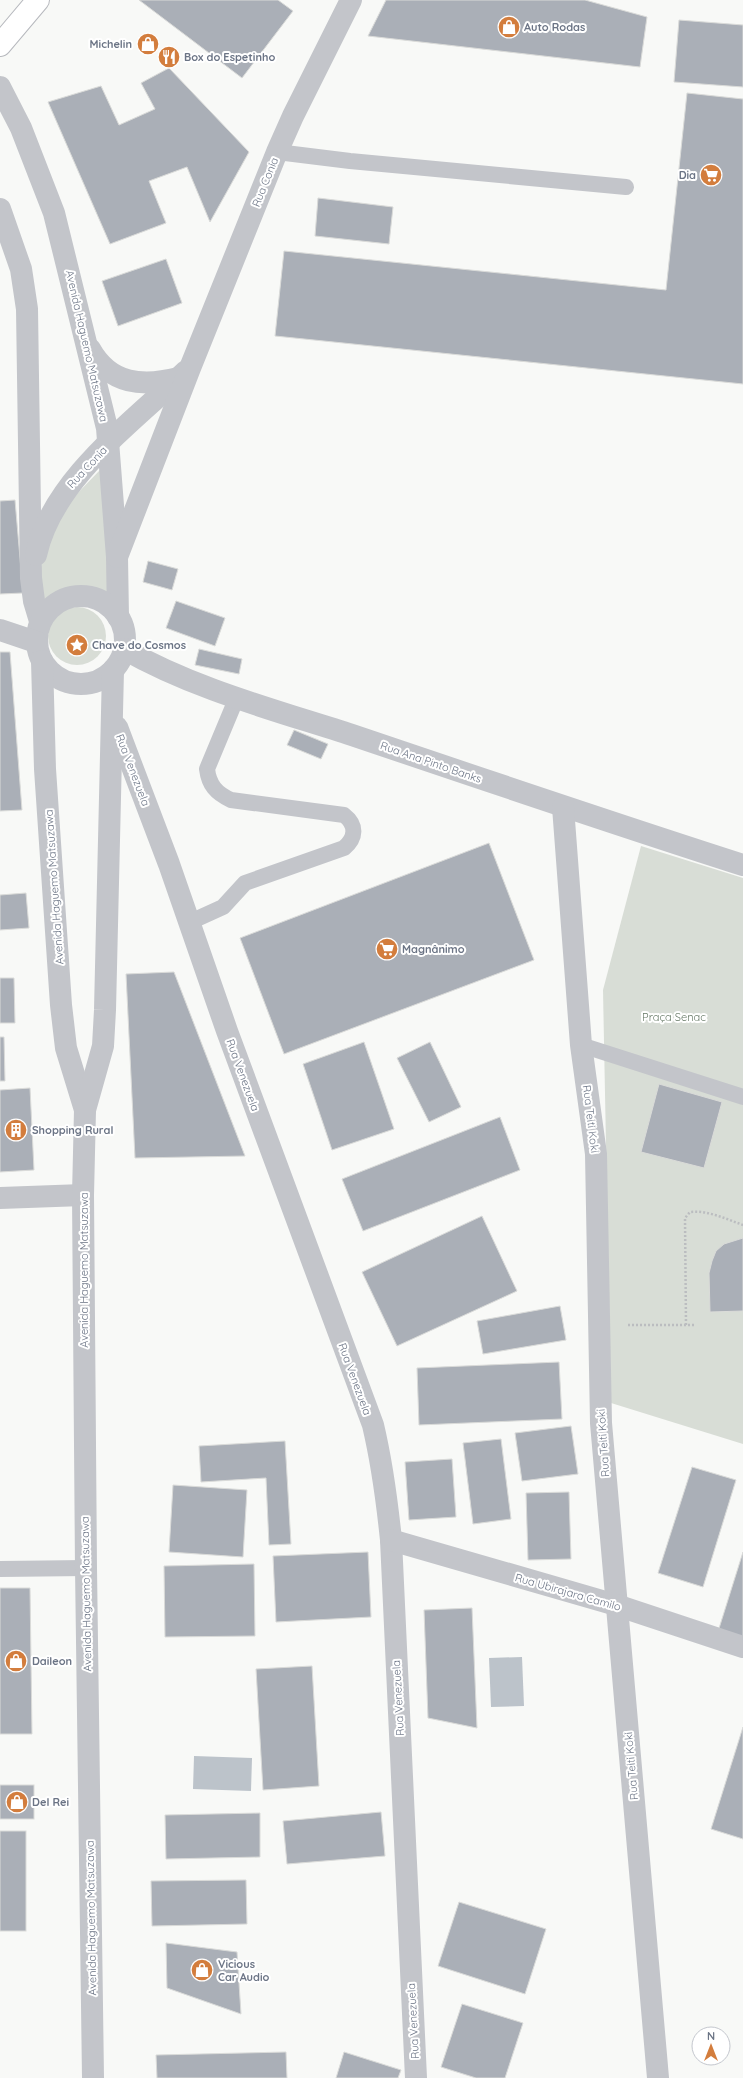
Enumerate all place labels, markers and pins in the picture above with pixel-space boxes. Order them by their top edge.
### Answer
shop icon: Auto Rodas [496,14,522,40]
place label: Auto Rodas [524,20,585,34]
shop icon: Michelin [135,31,161,57]
place label: Michelin [90,37,132,51]
restaurant icon: Box do Espetinho [156,44,182,70]
place label: Box do Espetinho [184,50,275,64]
supermarket icon: Dia [698,162,724,188]
place label: Dia [679,168,696,182]
place icon: Chave do Cosmos [64,632,90,658]
place label: Chave do Cosmos [92,638,186,652]
supermarket icon: Magnânimo [374,936,400,962]
place label: Magnânimo [402,942,465,956]
building icon: Shopping Rural [3,1117,29,1143]
place label: Shopping Rural [32,1123,113,1137]
shop icon: Daileon [3,1648,29,1674]
place label: Daileon [32,1654,72,1668]
shop icon: Del Rei [4,1789,30,1815]
place label: Del Rei [32,1795,69,1809]
shop icon: Vicious Car Audio [189,1957,215,1983]
place label: Vicious Car Audio [218,1957,270,1984]

